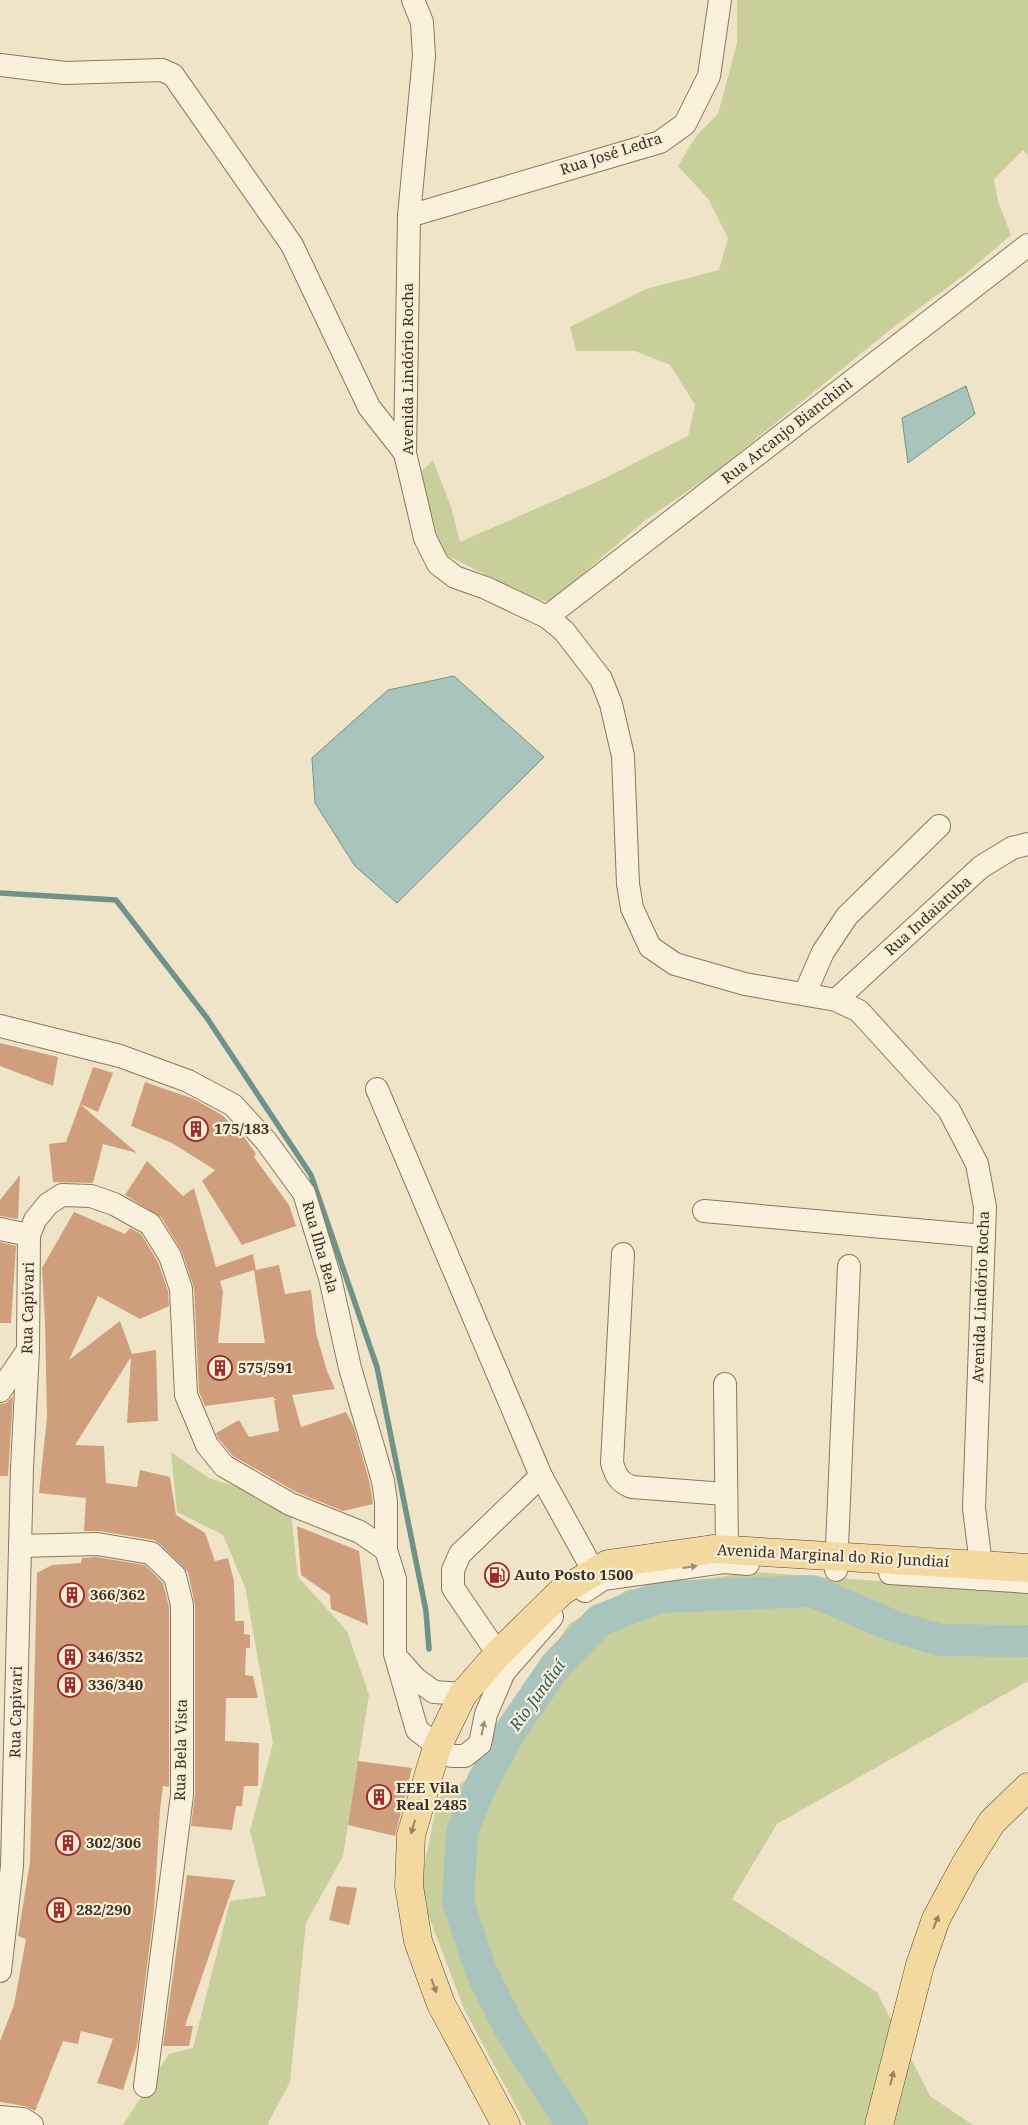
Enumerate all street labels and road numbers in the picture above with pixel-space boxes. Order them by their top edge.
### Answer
street label: Rua José Ledra [557,127,664,179]
street label: Avenida Lindório Rocha [397,283,417,455]
street label: Rua Arcanjo Bianchini [717,373,856,488]
street label: Rua Indaiatuba [880,871,975,960]
street label: Rua Ilha Bela [298,1198,344,1295]
street label: Avenida Lindório Rocha [967,1210,993,1383]
street label: Rua Capivari [16,1261,38,1354]
street label: Avenida Marginal do Rio Jundiaí [717,1539,950,1571]
street label: Rua Capivari [4,1665,26,1758]
street label: Rua Bela Vista [169,1699,191,1801]

